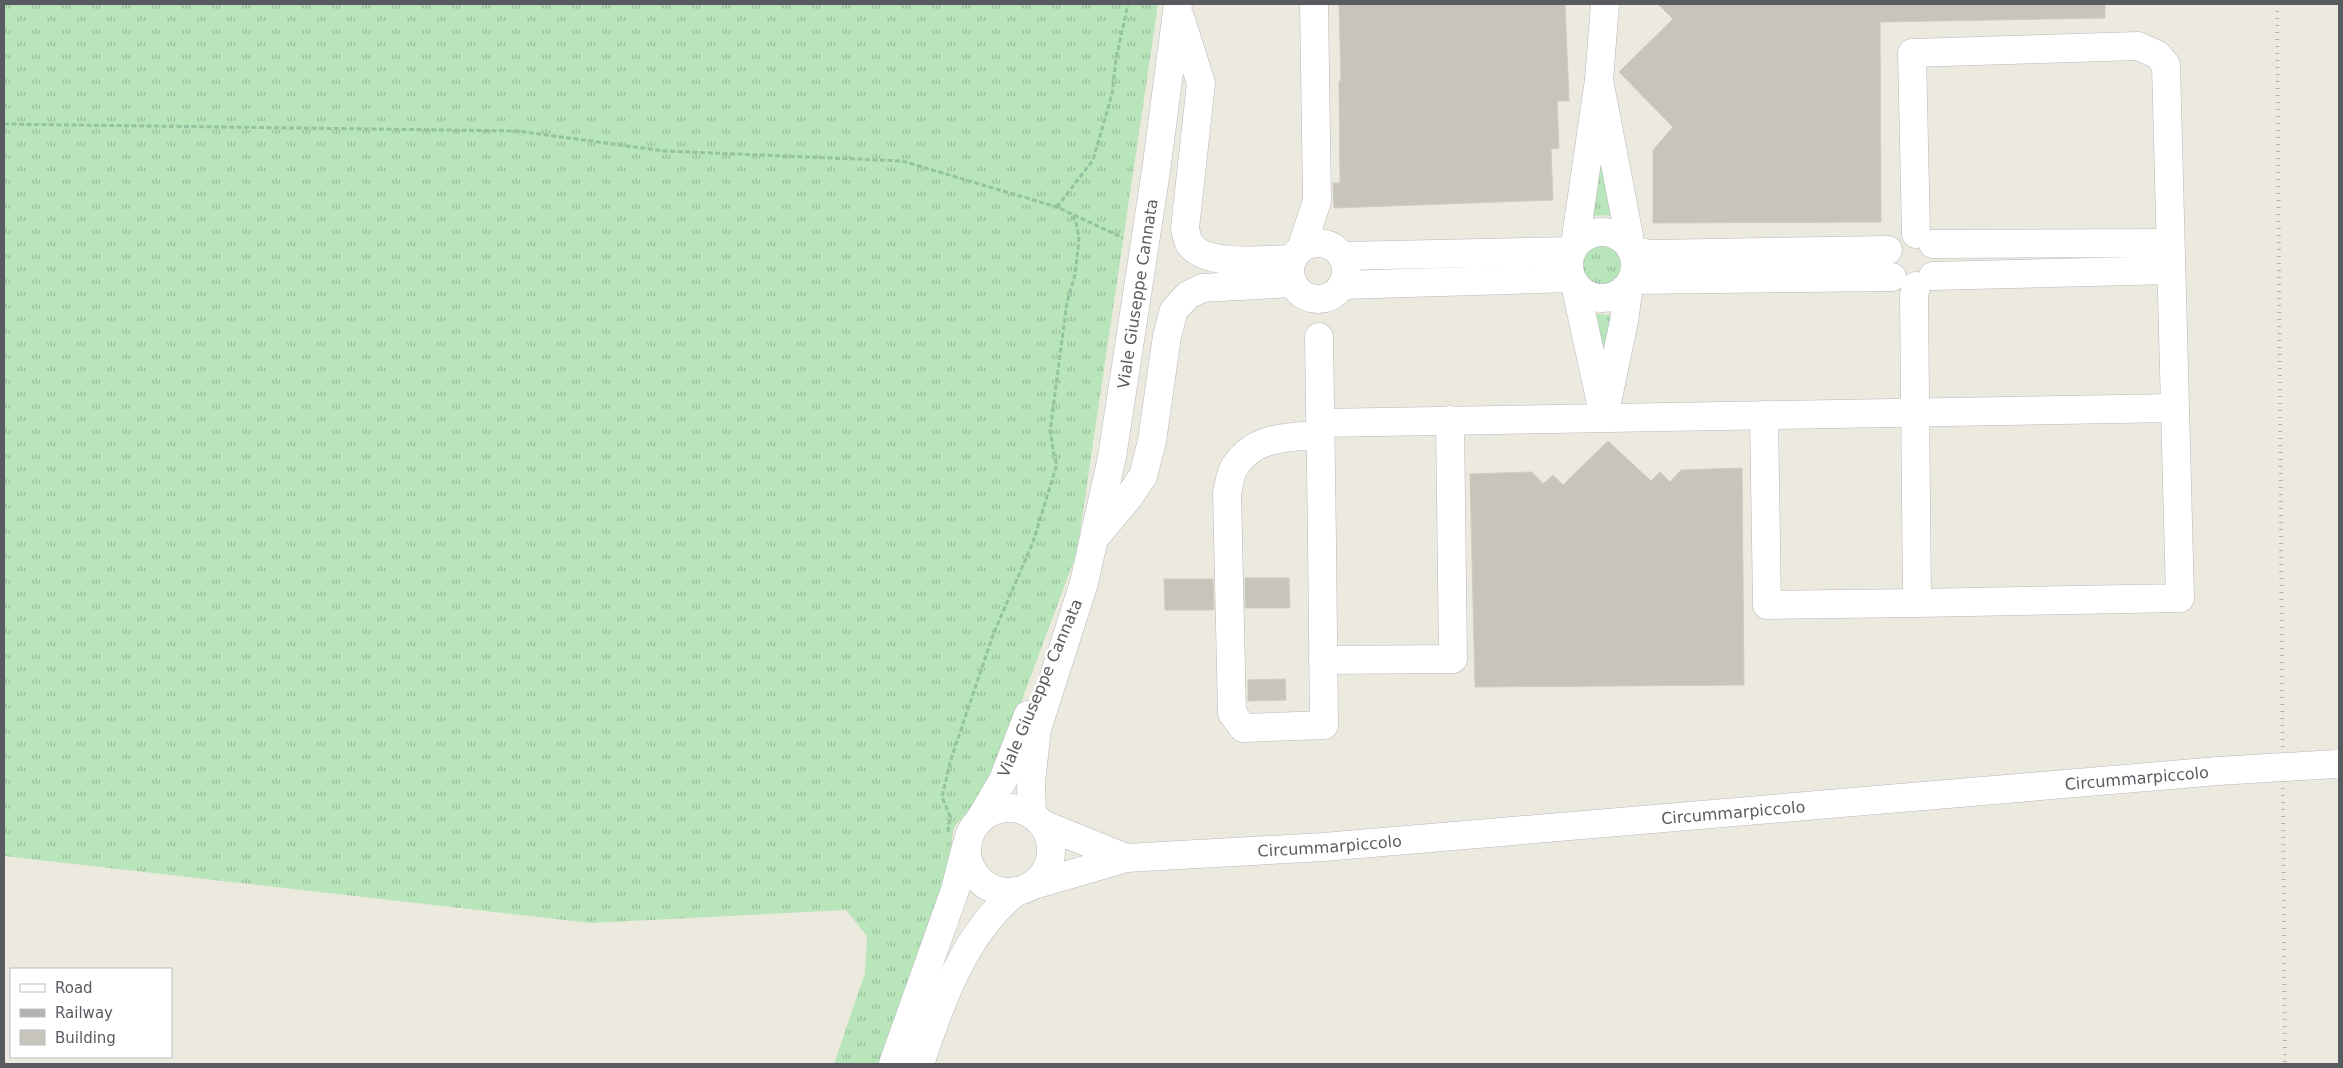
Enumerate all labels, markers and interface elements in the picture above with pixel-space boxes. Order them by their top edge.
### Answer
street label: Viale Giuseppe Cannata [1113,197,1161,390]
street label: Viale Giuseppe Cannata [994,596,1086,780]
street label: Circummarpiccolo [2064,762,2210,793]
street label: Circummarpiccolo [1660,797,1806,828]
street label: Circummarpiccolo [1257,831,1403,860]
legend [10,968,172,1058]
text: Road [55,979,93,997]
text: Railway [55,1004,113,1022]
text: Building [55,1029,116,1047]

